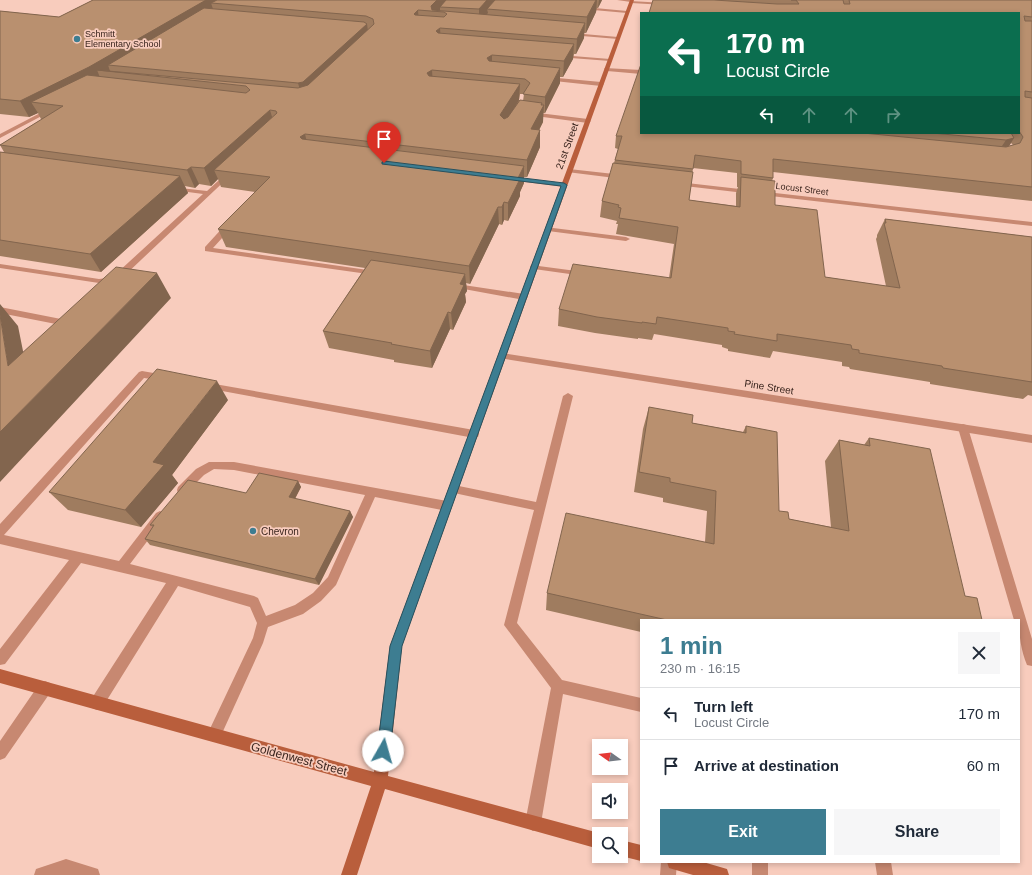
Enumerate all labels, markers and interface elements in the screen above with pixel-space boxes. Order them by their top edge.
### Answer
icon: left [660,28,712,80]
text: 170 m [726,28,805,59]
place label: Schmitt Elementary School [85,29,161,49]
marker: Schmitt Elementary School [72,34,82,44]
text: Locust Circle [726,61,830,81]
icon: left [756,104,778,126]
icon: ahead [798,104,820,126]
icon: ahead [840,104,862,126]
icon: right [882,104,904,126]
street label: 21st Street [554,121,581,171]
pin [367,122,401,163]
icon: arrive [373,128,395,150]
street label: Locust Street [775,181,829,197]
street label: Pine Street [744,378,795,396]
marker: Chevron [248,526,258,536]
place label: Chevron [261,526,299,537]
text: 1 min [660,632,723,659]
button: close [958,632,1000,674]
text: 230 m · 16:15 [660,661,740,676]
text: Turn left [694,698,753,715]
icon: left [660,703,682,725]
text: 170 m [958,705,1000,722]
text: Locust Circle [694,715,769,730]
position arrow [362,730,404,772]
street label: Goldenwest Street [250,739,349,779]
north arrow [592,739,628,775]
map controls [592,739,628,863]
icon: arrive [660,755,682,777]
text: Arrive at destination [694,757,839,774]
text: 60 m [967,757,1000,774]
button: sound [592,783,628,819]
button: Exit [660,809,826,855]
button: Share [834,809,1000,855]
button: search [592,827,628,863]

